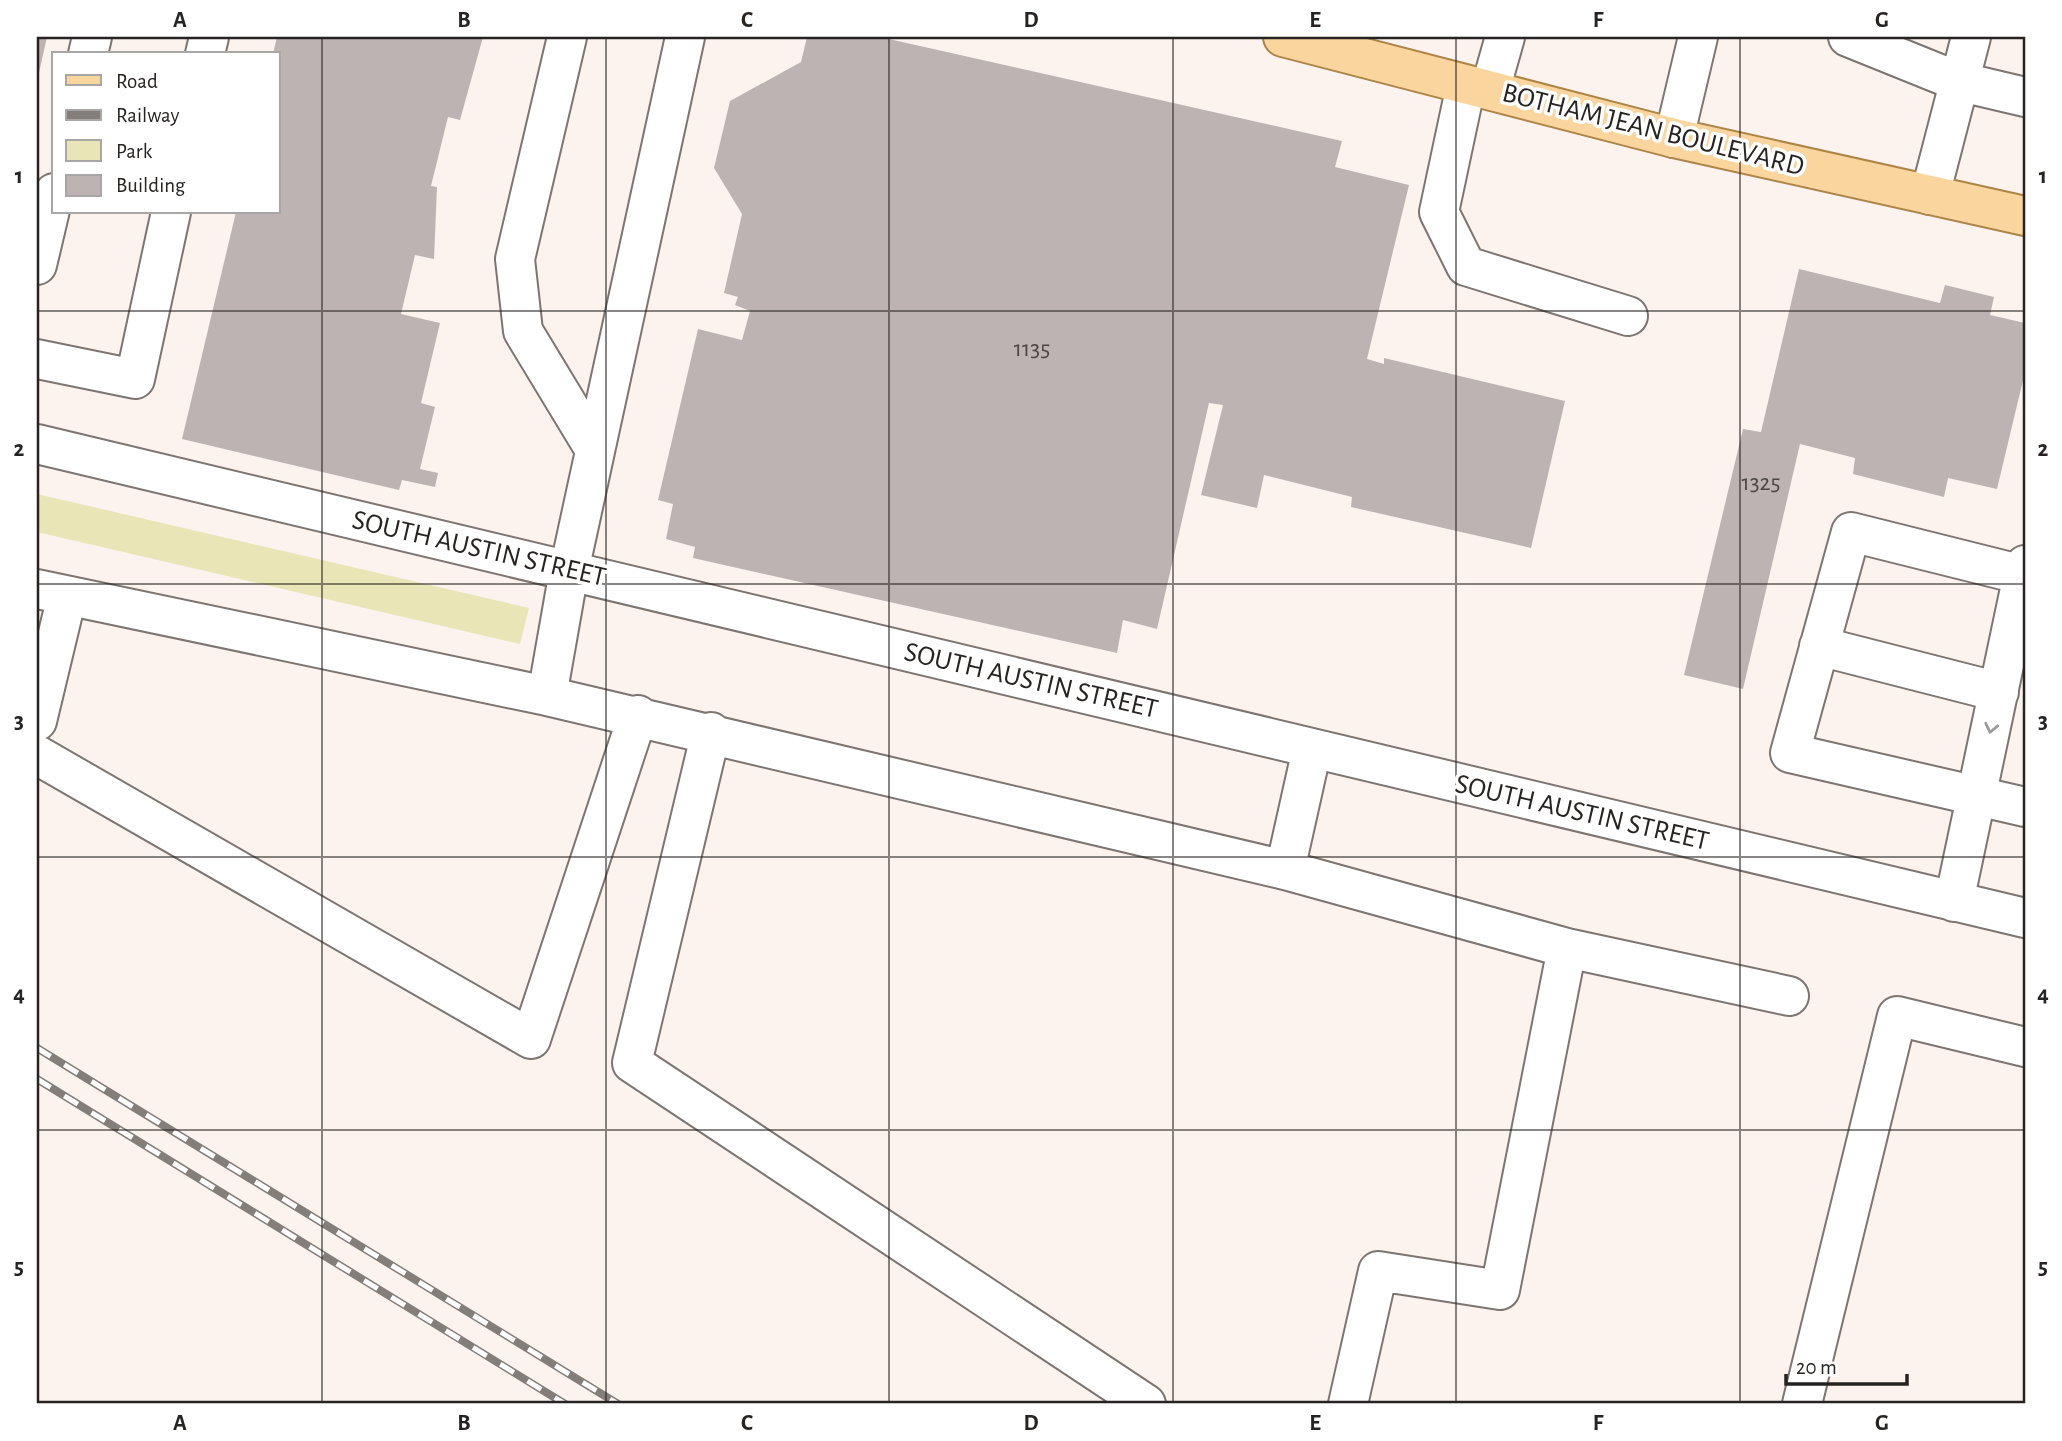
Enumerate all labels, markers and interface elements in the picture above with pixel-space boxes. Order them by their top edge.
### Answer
text: A [173,9,187,32]
text: B [457,9,471,32]
text: C [741,9,753,32]
text: D [1023,9,1039,32]
text: E [1309,9,1321,32]
text: F [1593,9,1604,32]
text: G [1875,9,1889,32]
legend [52,52,280,214]
text: Road [116,71,158,92]
street label: BOTHAM JEAN BOULEVARD [1499,79,1807,181]
text: Railway [116,105,179,126]
text: Park [116,141,153,162]
text: 1 [15,165,23,188]
text: 1 [2039,165,2047,188]
text: Building [116,175,186,196]
house number: 1135 [1014,337,1050,361]
text: 2 [14,438,25,461]
text: 2 [2038,438,2049,461]
house number: 1325 [1741,471,1781,495]
street label: SOUTH AUSTIN STREET [349,506,609,592]
street label: SOUTH AUSTIN STREET [901,638,1161,724]
text: 3 [14,710,24,733]
text: 3 [2038,710,2048,733]
one-way arrow [1985,722,2000,734]
street label: SOUTH AUSTIN STREET [1452,770,1712,856]
text: 4 [13,983,25,1006]
text: 4 [2037,983,2049,1006]
text: 5 [14,1256,24,1279]
text: 5 [2038,1256,2048,1279]
scale bar [1786,1343,1906,1387]
text: 20 m [1796,1357,1837,1378]
text: A [173,1412,187,1435]
text: B [457,1412,471,1435]
text: C [741,1412,753,1435]
text: D [1023,1412,1039,1435]
text: E [1309,1412,1321,1435]
text: F [1593,1412,1604,1435]
text: G [1875,1412,1889,1435]

